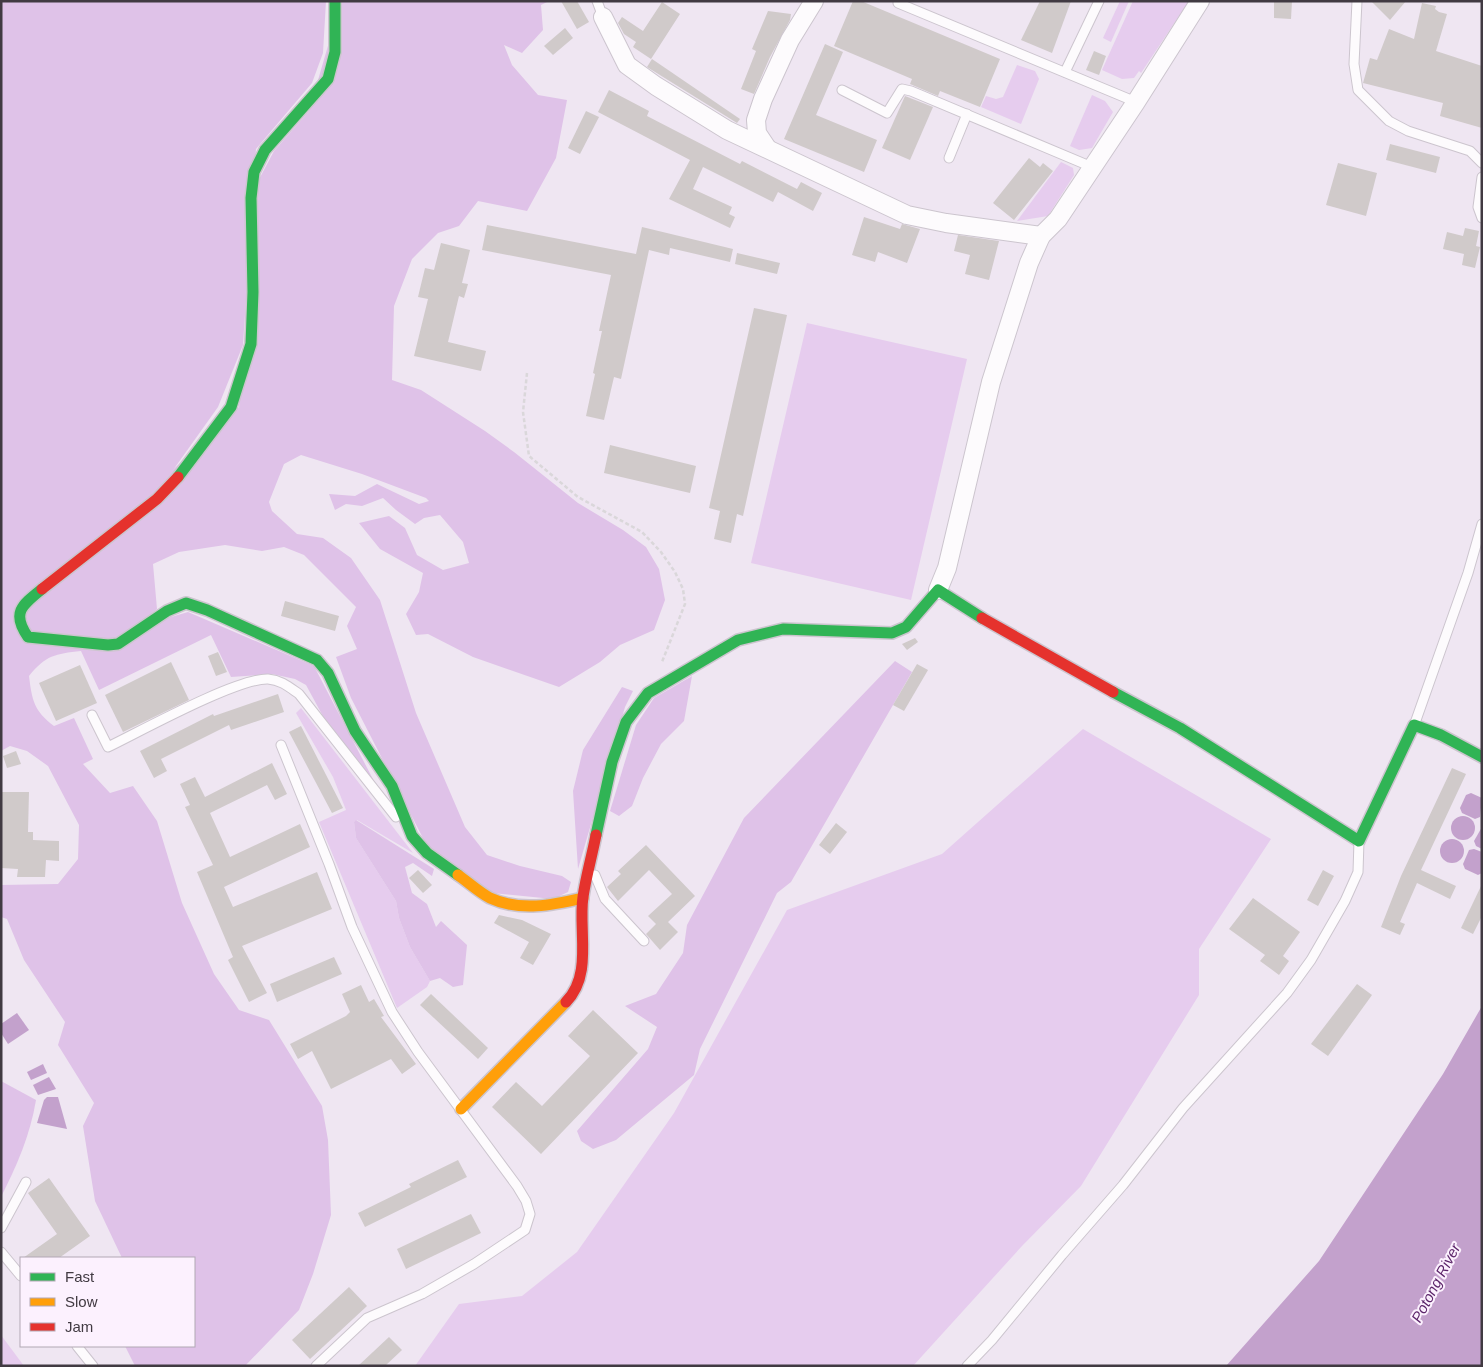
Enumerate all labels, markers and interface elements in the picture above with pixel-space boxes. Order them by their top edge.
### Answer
water label: Potong River [1408,1240,1464,1325]
legend [20,1257,195,1347]
text: Fast [65,1268,95,1285]
text: Slow [65,1293,98,1310]
text: Jam [65,1318,93,1335]

